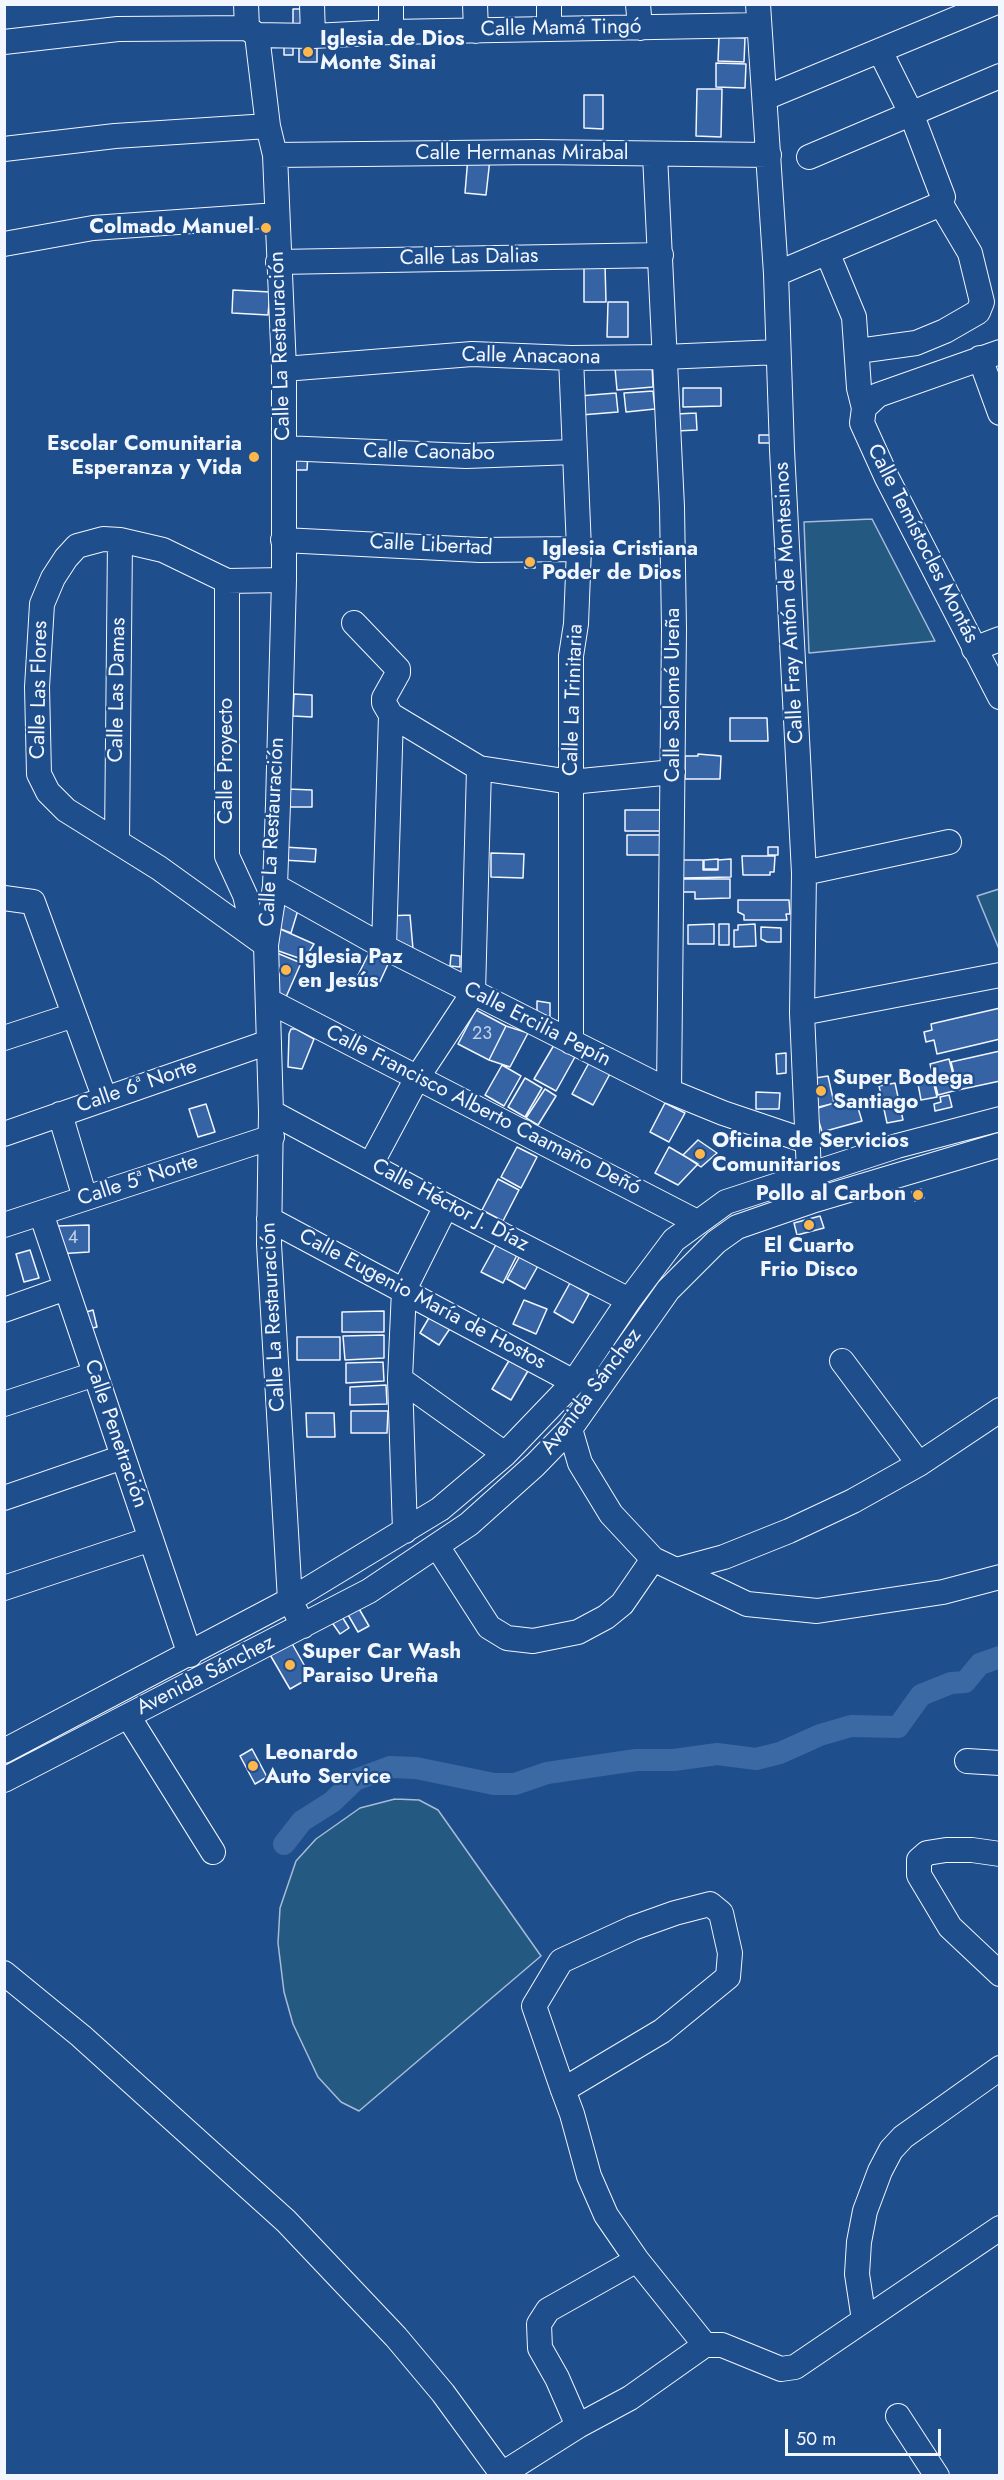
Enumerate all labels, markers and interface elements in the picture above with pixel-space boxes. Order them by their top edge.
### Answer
street label: Calle Mamá Tingó [480,15,642,43]
place label: Iglesia de Dios Monte Sinai [320,27,465,77]
marker: Iglesia de Dios Monte Sinai [301,45,315,59]
street label: Calle Hermanas Mirabal [415,141,629,167]
place label: Colmado Manuel [89,215,254,241]
marker: Colmado Manuel [259,221,273,235]
street label: Calle Las Dalias [399,244,539,272]
street label: Calle La Restauración [265,251,297,441]
street label: Calle Anacaona [461,343,601,371]
place label: Escolar Comunitaria Esperanza y Vida [47,432,242,482]
street label: Calle Caonabo [363,439,495,467]
street label: Calle Temístocles Montás [861,440,983,648]
marker: Escolar Comunitaria Esperanza y Vida [247,450,261,464]
street label: Calle Fray Antón de Montesinos [770,461,810,745]
street label: Calle Libertad [369,530,493,562]
place label: Iglesia Cristiana Poder de Dios [542,537,698,587]
marker: Iglesia Cristiana Poder de Dios [523,555,537,569]
street label: Calle Salomé Ureña [661,608,687,782]
street label: Calle Las Damas [104,617,132,763]
street label: Calle Las Flores [26,621,54,759]
street label: Calle La Trinitaria [559,623,589,777]
street label: Calle Proyecto [214,698,240,824]
street label: Calle La Restauración [255,737,291,927]
place label: Iglesia Paz en Jesús [298,945,403,995]
marker: Iglesia Paz en Jesús [279,963,293,977]
street label: Calle Ercilia Pepín [459,977,615,1073]
street label: Calle Francisco Alberto Caamaño Deñó [321,1020,645,1202]
house number: 23 [472,1024,492,1046]
street label: Calle 6ª Norte [74,1055,200,1119]
place label: Super Bodega Santiago [833,1066,974,1116]
marker: Super Bodega Santiago [814,1084,828,1098]
place label: Oficina de Servicios Comunitarios [712,1129,909,1179]
marker: Oficina de Servicios Comunitarios [693,1147,707,1161]
street label: Calle 5ª Norte [75,1150,201,1212]
street label: Calle Héctor J. Díaz [367,1154,533,1258]
place label: Pollo al Carbon [756,1182,906,1208]
marker: Pollo al Carbon [911,1188,925,1202]
marker: El Cuarto Frio Disco [802,1218,816,1232]
street label: Calle La Restauración [256,1222,292,1412]
street label: Calle Eugenio María de Hostos [294,1224,550,1376]
house number: 4 [68,1228,78,1250]
place label: El Cuarto Frio Disco [760,1234,858,1284]
street label: Avenida Sánchez [536,1324,648,1460]
street label: Calle Penetración [78,1357,152,1511]
street label: Avenida Sánchez [133,1630,279,1722]
place label: Super Car Wash Paraiso Ureña [302,1640,461,1690]
marker: Super Car Wash Paraiso Ureña [283,1658,297,1672]
place label: Leonardo Auto Service [265,1741,391,1791]
marker: Leonardo Auto Service [246,1759,260,1773]
scale bar [788,2417,944,2455]
text: 50 m [796,2426,836,2452]

